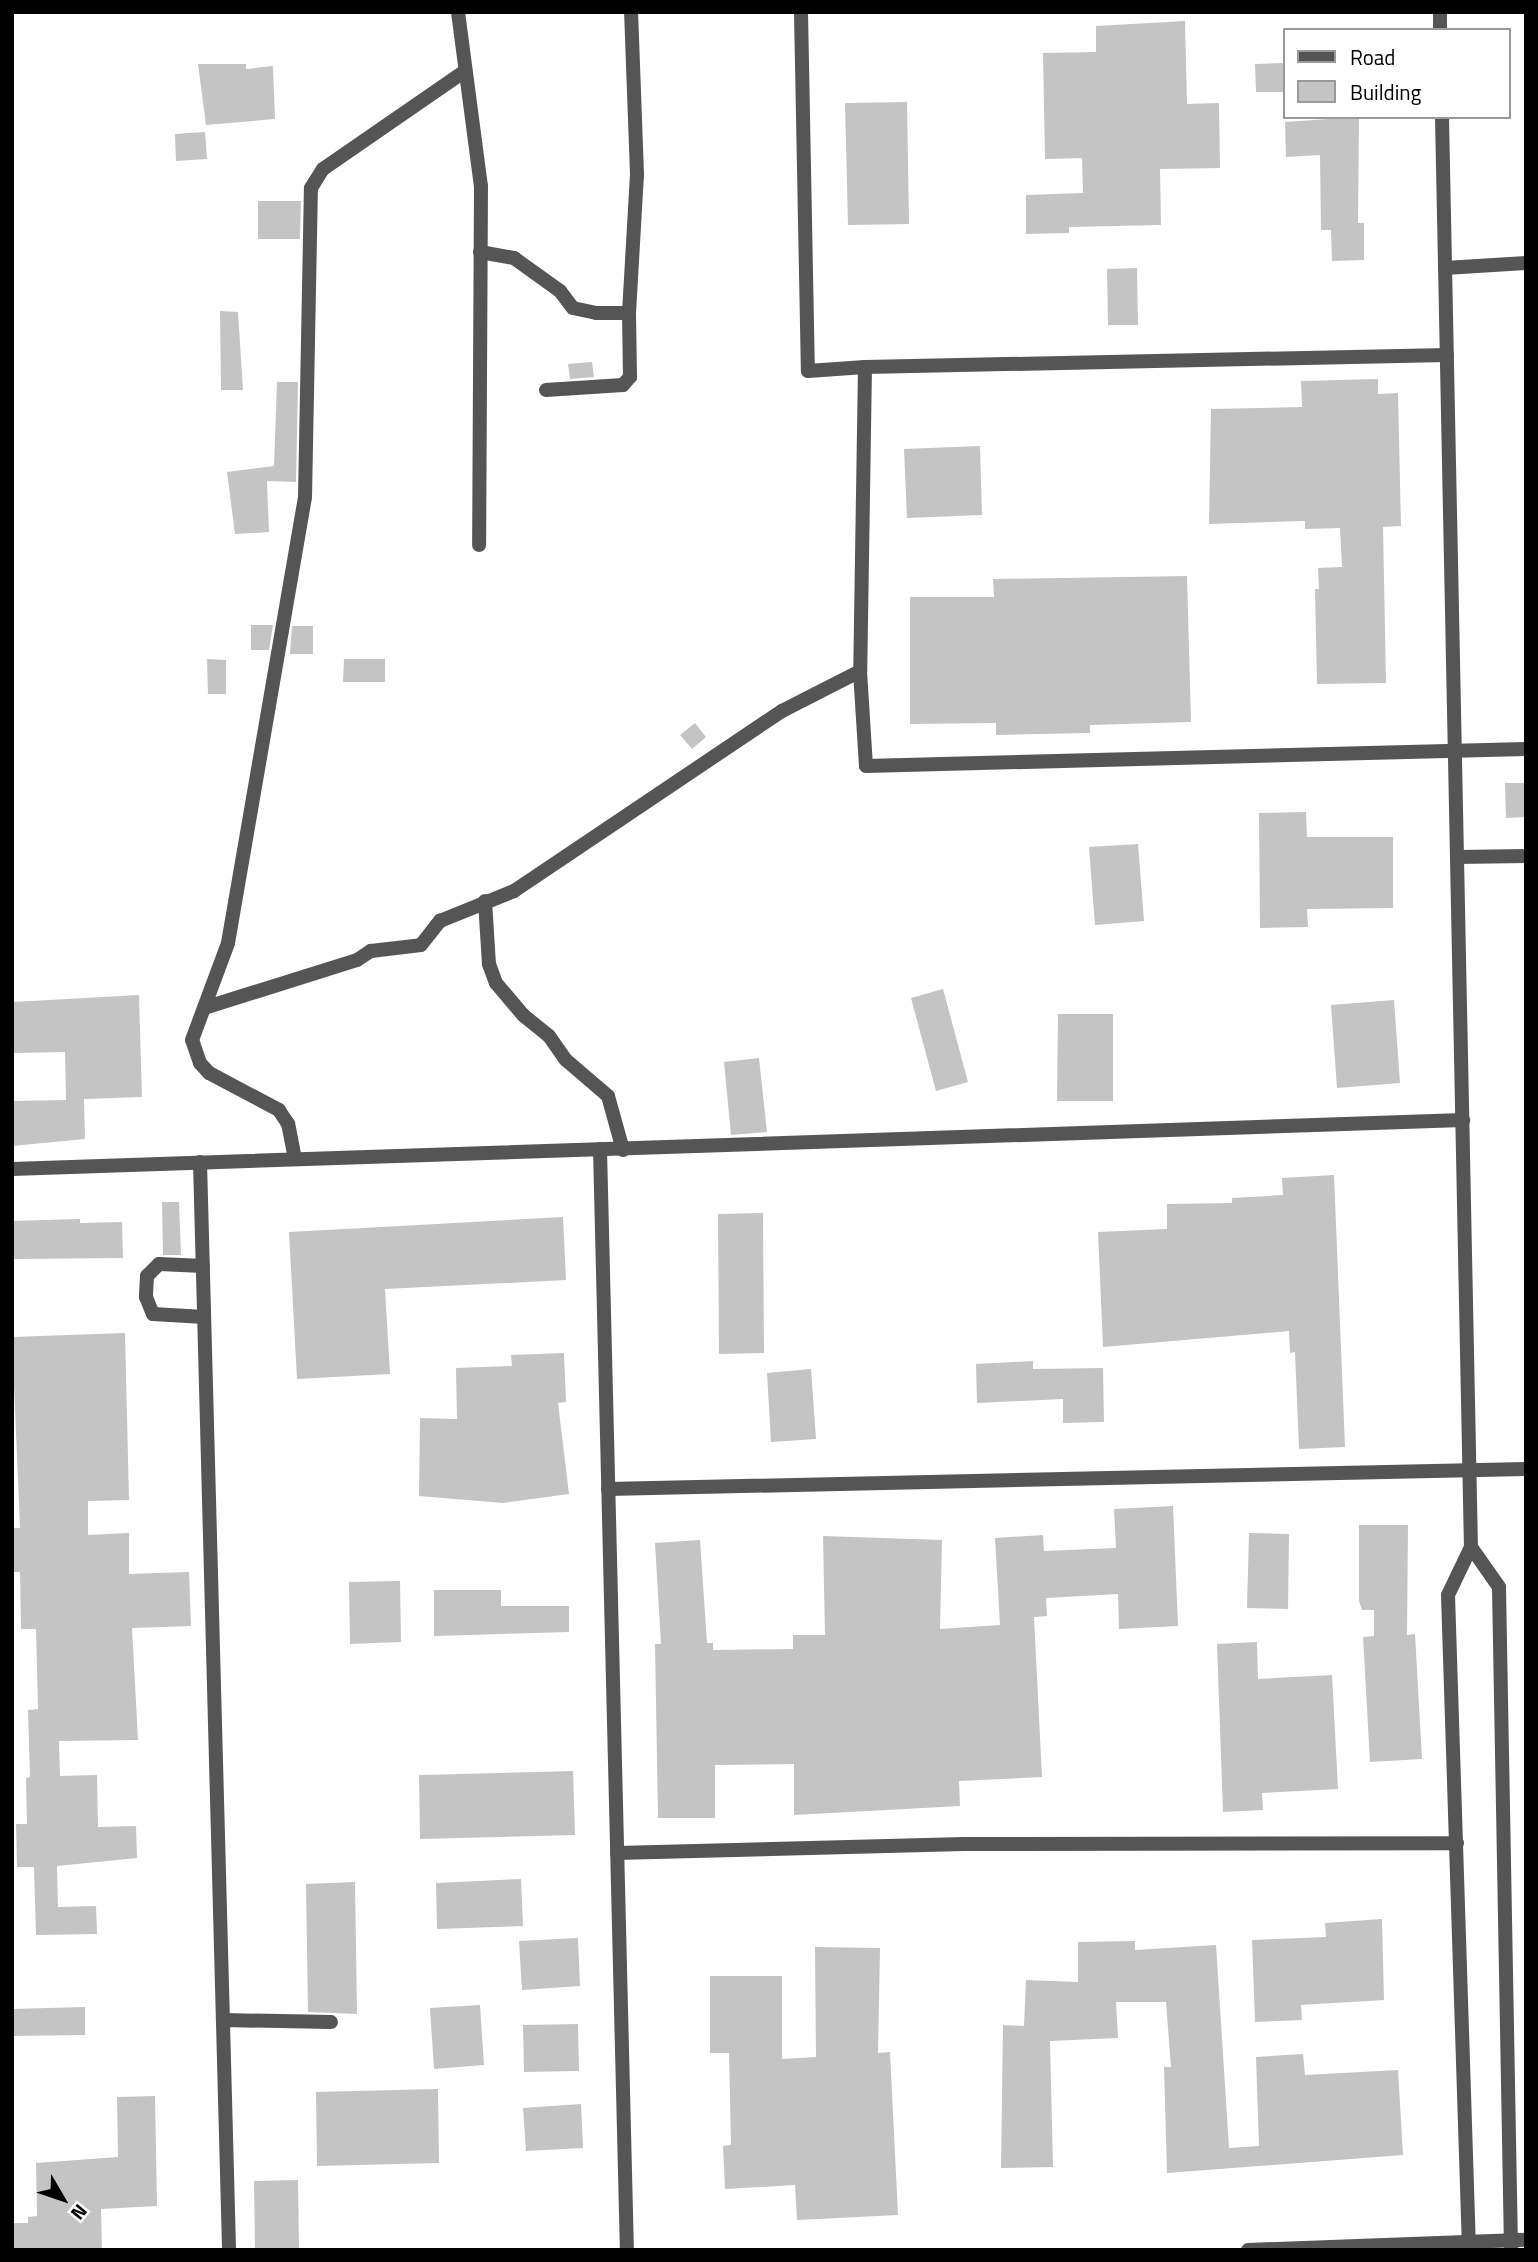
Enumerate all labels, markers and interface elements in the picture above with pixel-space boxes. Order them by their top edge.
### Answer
legend [1282,28,1510,119]
text: Road [1350,41,1395,73]
text: Building [1350,76,1421,108]
north arrow [28,2164,98,2234]
text: N [64,2198,95,2227]

